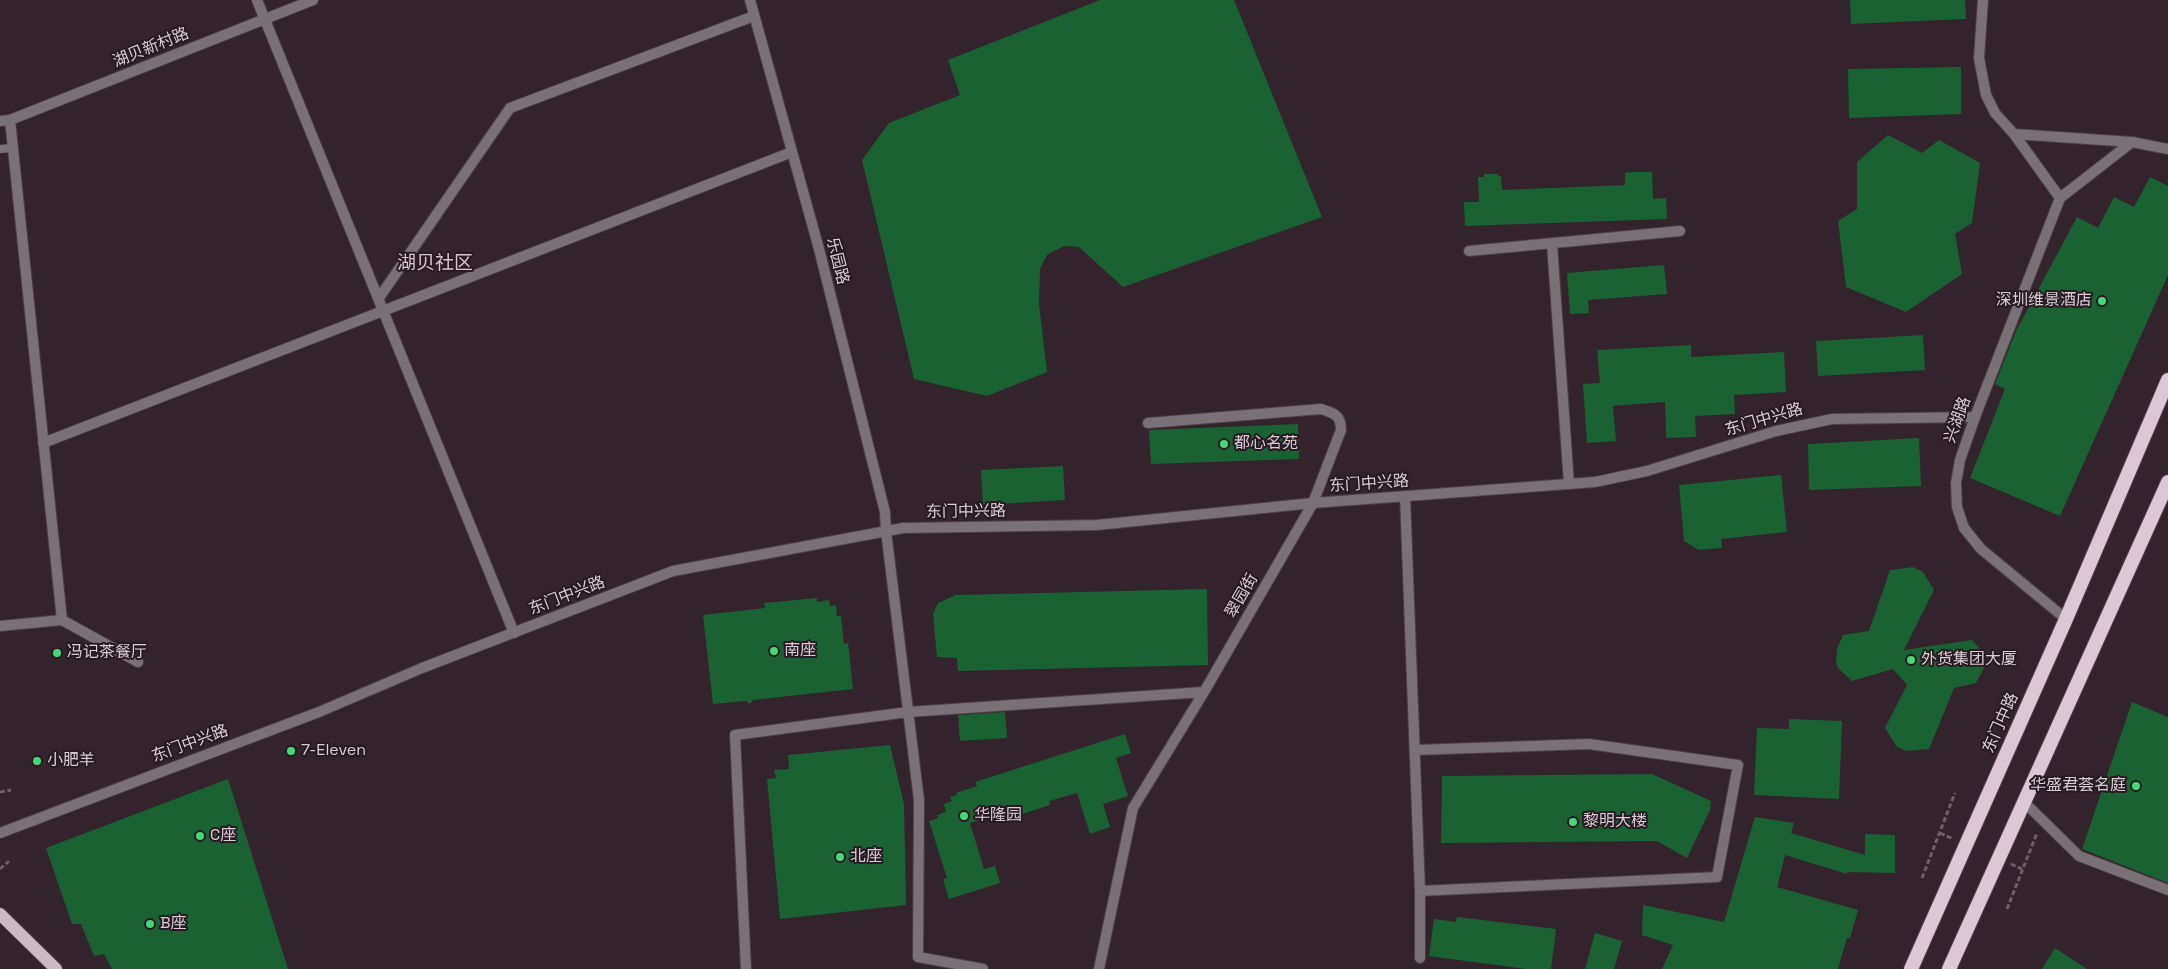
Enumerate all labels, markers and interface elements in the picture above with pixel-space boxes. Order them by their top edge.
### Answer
street label: 湖贝新村路 [110,24,192,72]
street label: 乐园路 [822,235,852,287]
district label: 湖贝社区 [397,253,473,275]
place label: 深圳维景酒店 [1996,291,2092,311]
marker: 深圳维景酒店 [2096,295,2108,307]
street label: 兴湖路 [1941,394,1975,446]
street label: 东门中兴路 [1723,400,1805,440]
place label: 都心名苑 [1234,434,1298,454]
marker: 都心名苑 [1218,438,1230,450]
street label: 东门中兴路 [1328,472,1410,496]
street label: 东门中兴路 [926,502,1006,522]
street label: 翠园街 [1222,570,1262,622]
street label: 东门中兴路 [526,573,608,619]
place label: 南座 [784,641,816,661]
place label: 冯记茶餐厅 [67,643,147,663]
marker: 南座 [768,645,780,657]
marker: 冯记茶餐厅 [51,647,63,659]
place label: 外货集团大厦 [1921,650,2017,670]
marker: 外货集团大厦 [1905,654,1917,666]
street label: 东门中路 [1979,690,2023,756]
street label: 东门中兴路 [149,721,231,767]
place label: 7-Eleven [301,741,366,761]
marker: 7-Eleven [285,745,297,757]
place label: 小肥羊 [47,751,95,771]
marker: 小肥羊 [31,755,43,767]
place label: 华盛君荟名庭 [2030,776,2126,796]
marker: 华盛君荟名庭 [2130,780,2142,792]
place label: 华隆园 [974,806,1022,826]
marker: 华隆园 [958,810,970,822]
place label: 黎明大楼 [1583,812,1647,832]
marker: 黎明大楼 [1567,816,1579,828]
place label: C座 [210,826,236,846]
marker: C座 [194,830,206,842]
place label: 北座 [850,847,882,867]
marker: 北座 [834,851,846,863]
place label: B座 [160,914,187,934]
marker: B座 [144,918,156,930]

